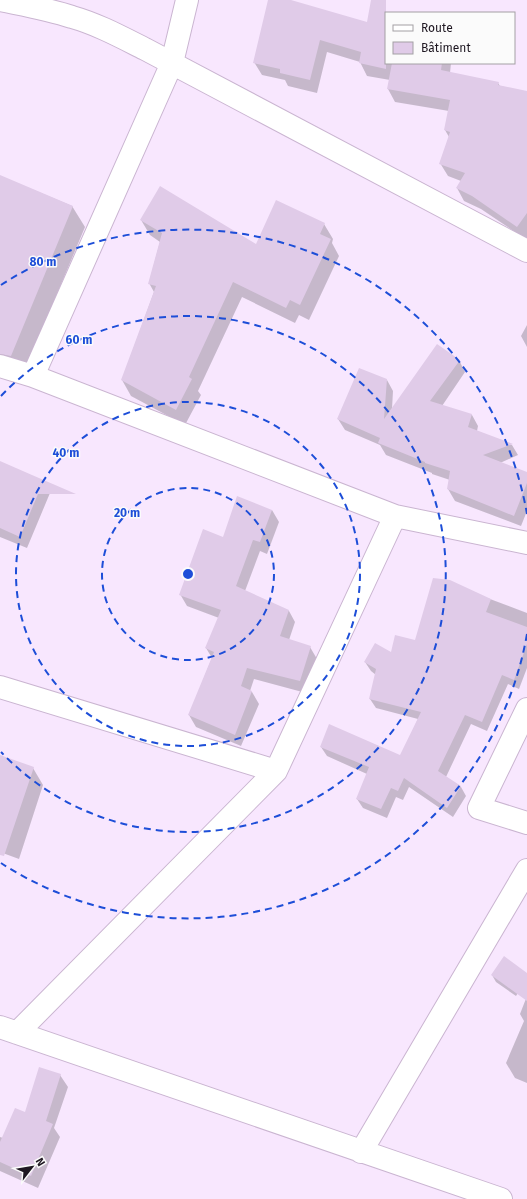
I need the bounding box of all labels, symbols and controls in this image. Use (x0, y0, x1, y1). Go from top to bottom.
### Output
legend (385, 12, 515, 64)
text: Route (421, 21, 453, 35)
text: Bâtiment (421, 41, 471, 55)
text: 80 m (30, 255, 56, 269)
text: 60 m (66, 333, 92, 347)
text: 40 m (53, 446, 79, 460)
text: 20 m (114, 506, 140, 520)
centre of rings (181, 567, 195, 581)
north arrow (12, 1147, 52, 1187)
text: N (33, 1156, 48, 1169)

